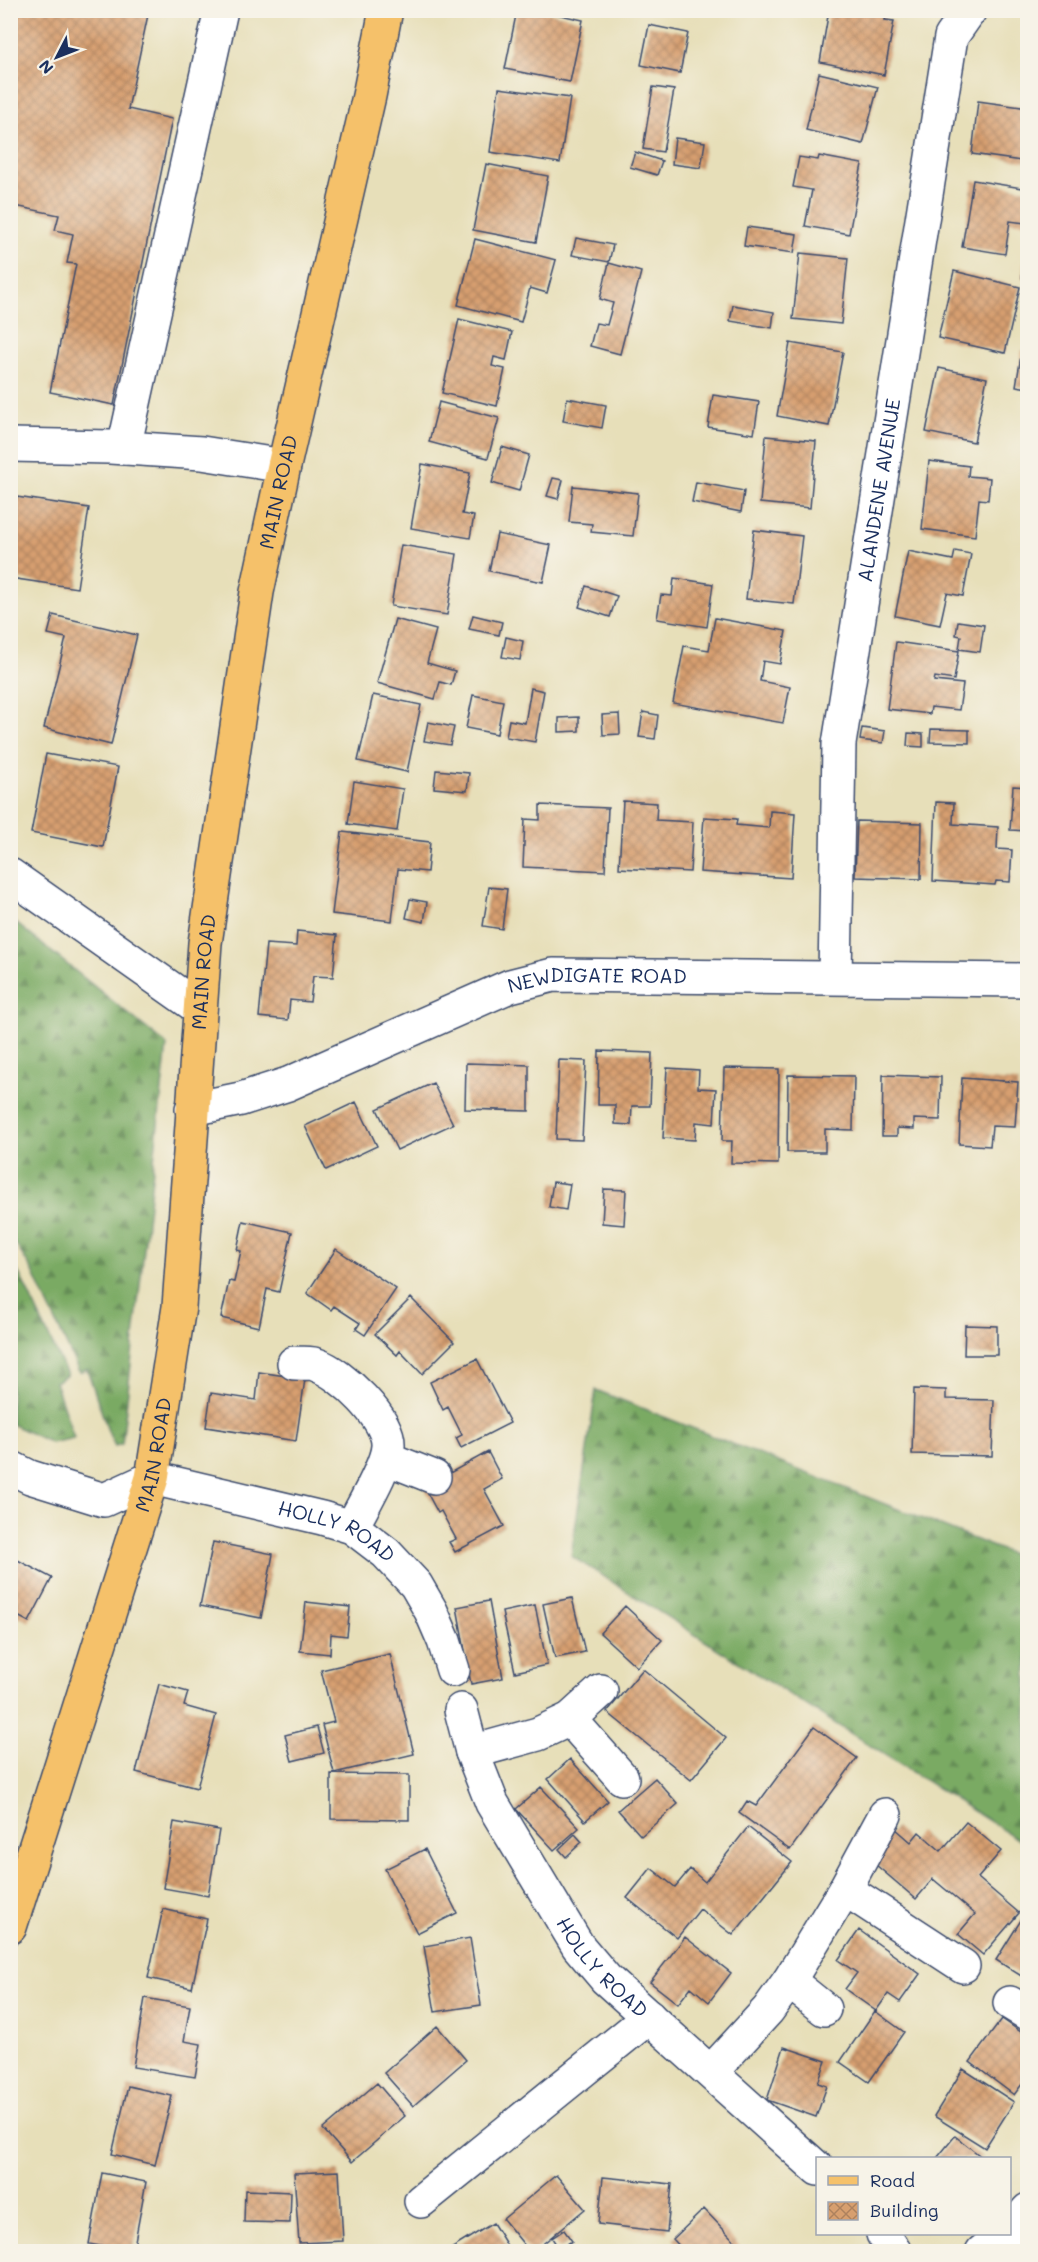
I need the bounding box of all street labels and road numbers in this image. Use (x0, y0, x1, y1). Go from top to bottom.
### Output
street label: ALANDENE AVENUE (851, 396, 906, 584)
street label: MAIN ROAD (253, 432, 303, 551)
street label: MAIN ROAD (185, 912, 221, 1031)
street label: NEWDIGATE ROAD (504, 961, 687, 998)
street label: MAIN ROAD (128, 1396, 176, 1515)
street label: HOLLY ROAD (276, 1494, 402, 1567)
street label: HOLLY ROAD (551, 1912, 654, 2023)

